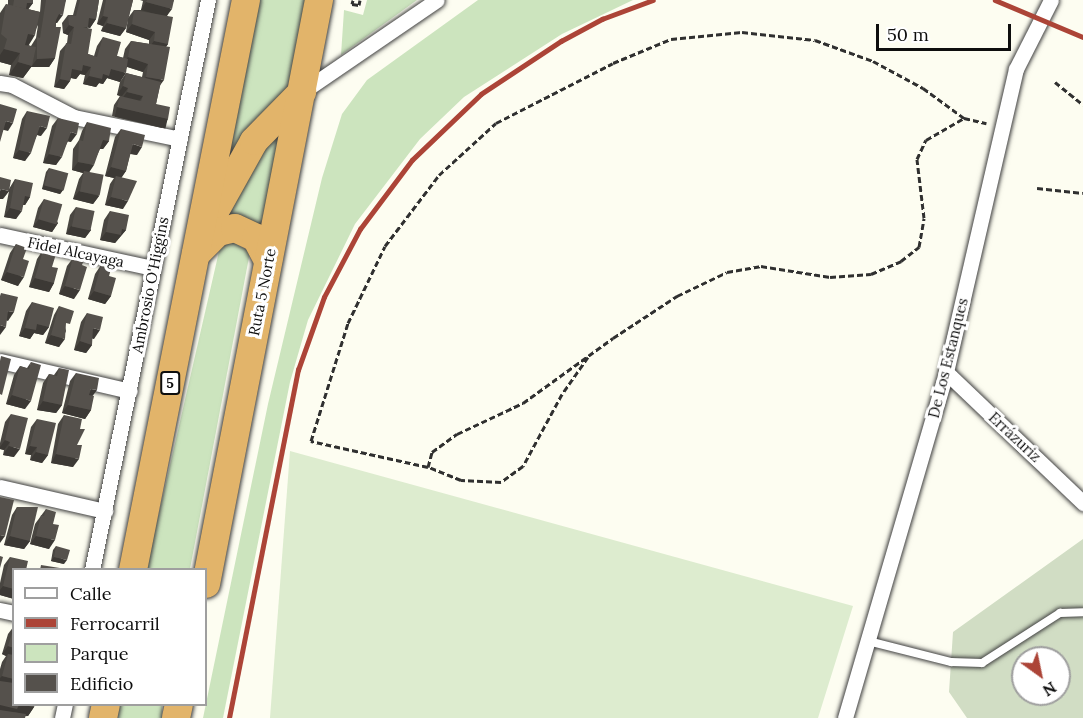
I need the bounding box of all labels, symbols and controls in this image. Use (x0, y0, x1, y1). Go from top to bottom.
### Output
scale bar (879, 12, 1014, 50)
text: 50 m (887, 23, 929, 46)
street label: Ambrosio O'Higgins (128, 215, 172, 355)
street label: Fidel Alcayaga (26, 233, 126, 271)
street label: Ruta 5 Norte (245, 247, 279, 337)
street label: De Los Estanques (924, 296, 972, 420)
road number: 5 (160, 372, 180, 394)
street label: Errázuriz (985, 408, 1045, 466)
legend (12, 568, 207, 706)
text: Calle (70, 582, 111, 605)
text: Ferrocarril (70, 612, 160, 635)
text: Parque (70, 642, 129, 665)
north arrow (1011, 646, 1071, 706)
text: Edificio (70, 672, 133, 695)
text: N (1039, 678, 1060, 701)

